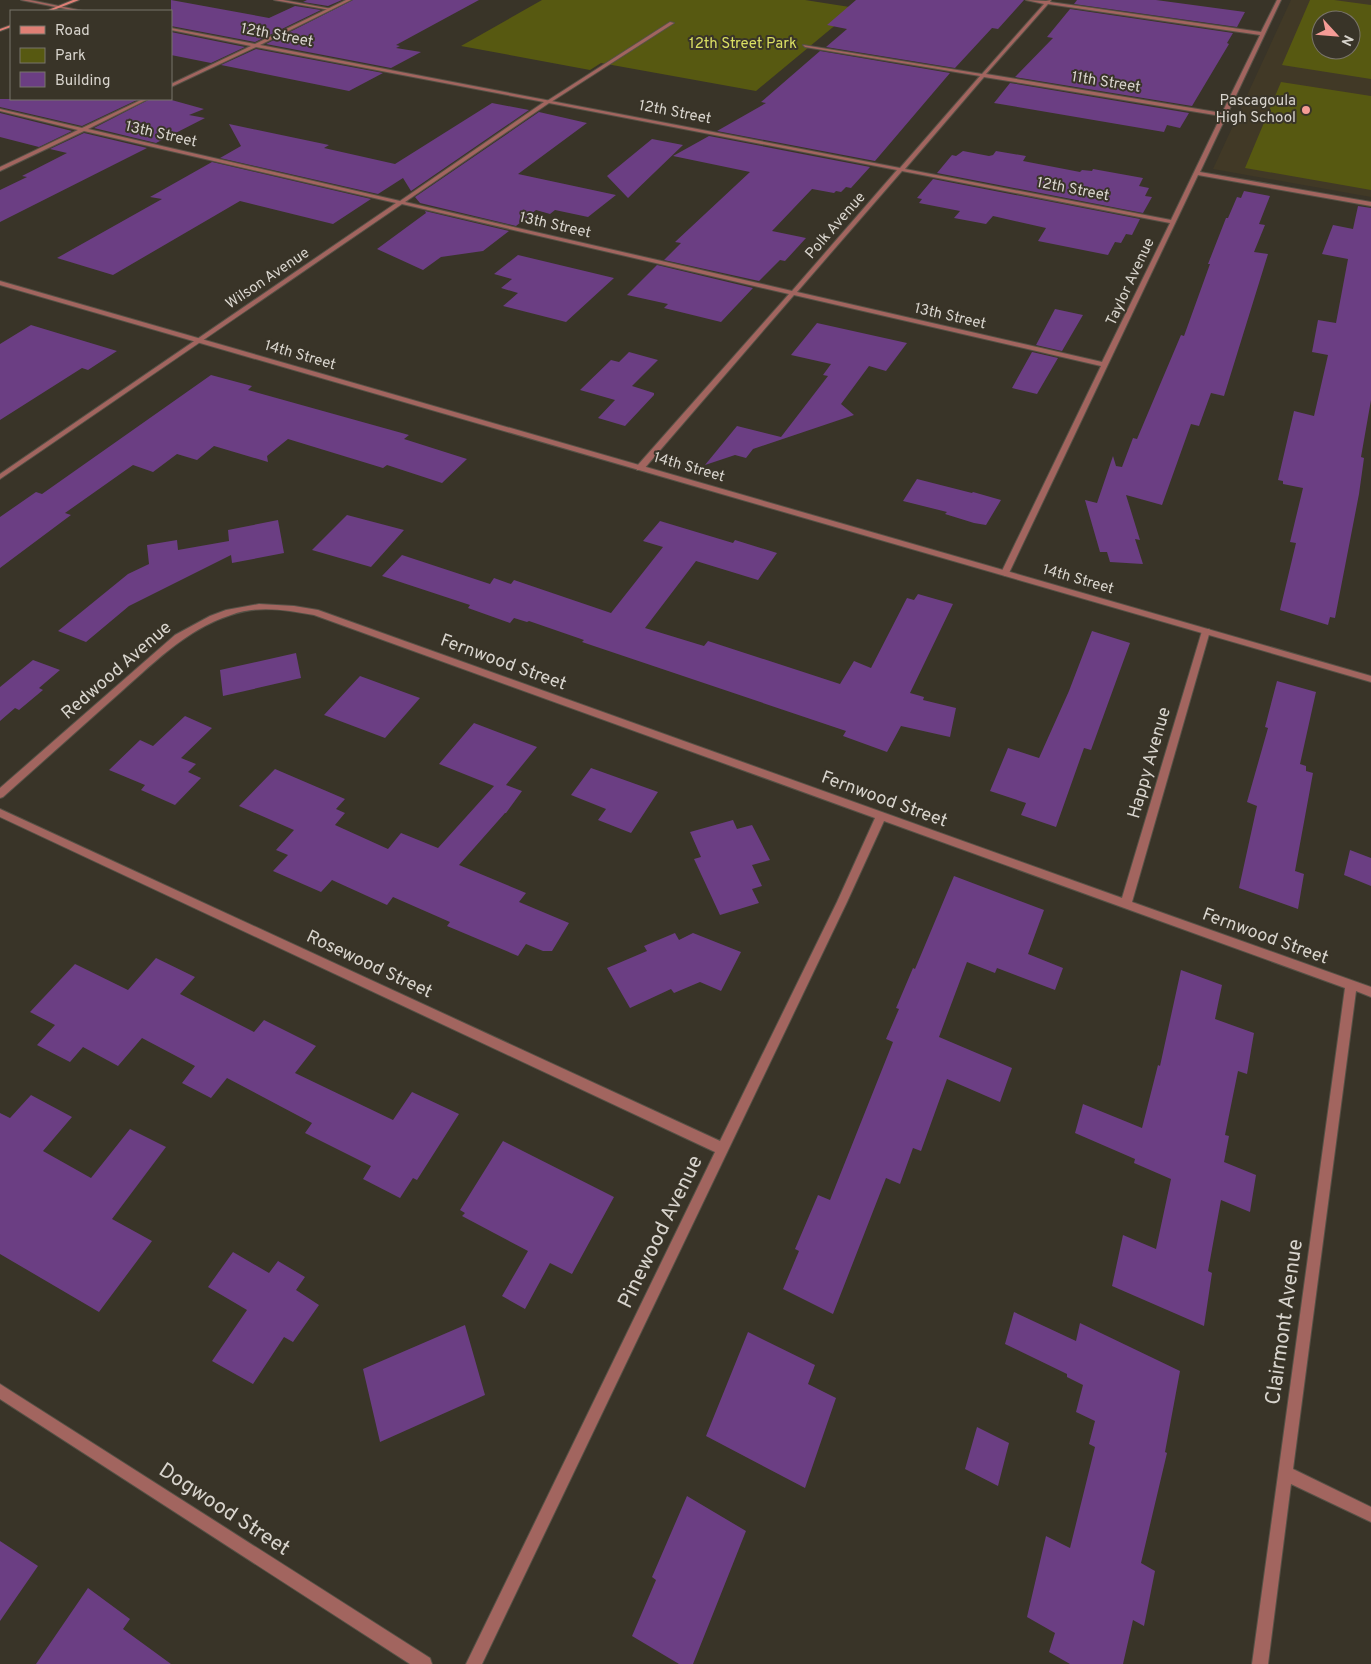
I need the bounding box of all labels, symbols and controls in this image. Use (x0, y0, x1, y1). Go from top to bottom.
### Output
legend (10, 10, 172, 100)
north arrow (1311, 10, 1361, 60)
street label: 12th Street (239, 20, 315, 52)
text: Road (55, 22, 90, 41)
text: N (1336, 32, 1356, 48)
park label: 12th Street Park (689, 35, 797, 54)
text: Park (55, 47, 86, 66)
street label: 11th Street (1070, 68, 1142, 98)
text: Building (55, 72, 110, 91)
place label: Pascagoula High School (1215, 92, 1296, 128)
street label: 12th Street (637, 97, 713, 129)
marker: Pascagoula High School (1300, 104, 1312, 116)
street label: 13th Street (123, 118, 199, 152)
street label: 12th Street (1035, 174, 1111, 206)
street label: Polk Avenue (802, 189, 870, 263)
street label: 13th Street (517, 209, 593, 243)
street label: Taylor Avenue (1102, 235, 1160, 329)
street label: Wilson Avenue (222, 244, 314, 314)
street label: 13th Street (912, 300, 988, 334)
street label: 14th Street (262, 337, 338, 375)
street label: 14th Street (651, 449, 727, 487)
street label: 14th Street (1040, 561, 1116, 599)
street label: Redwood Avenue (57, 617, 177, 725)
street label: Fernwood Street (437, 630, 569, 696)
street label: Happy Avenue (1123, 704, 1177, 822)
street label: Fernwood Street (818, 767, 950, 833)
street label: Fernwood Street (1199, 904, 1331, 970)
street label: Rosewood Street (302, 926, 436, 1004)
street label: Pinewood Avenue (612, 1151, 710, 1313)
street label: Clairmont Avenue (1260, 1237, 1310, 1407)
street label: Dogwood Street (153, 1457, 295, 1563)

